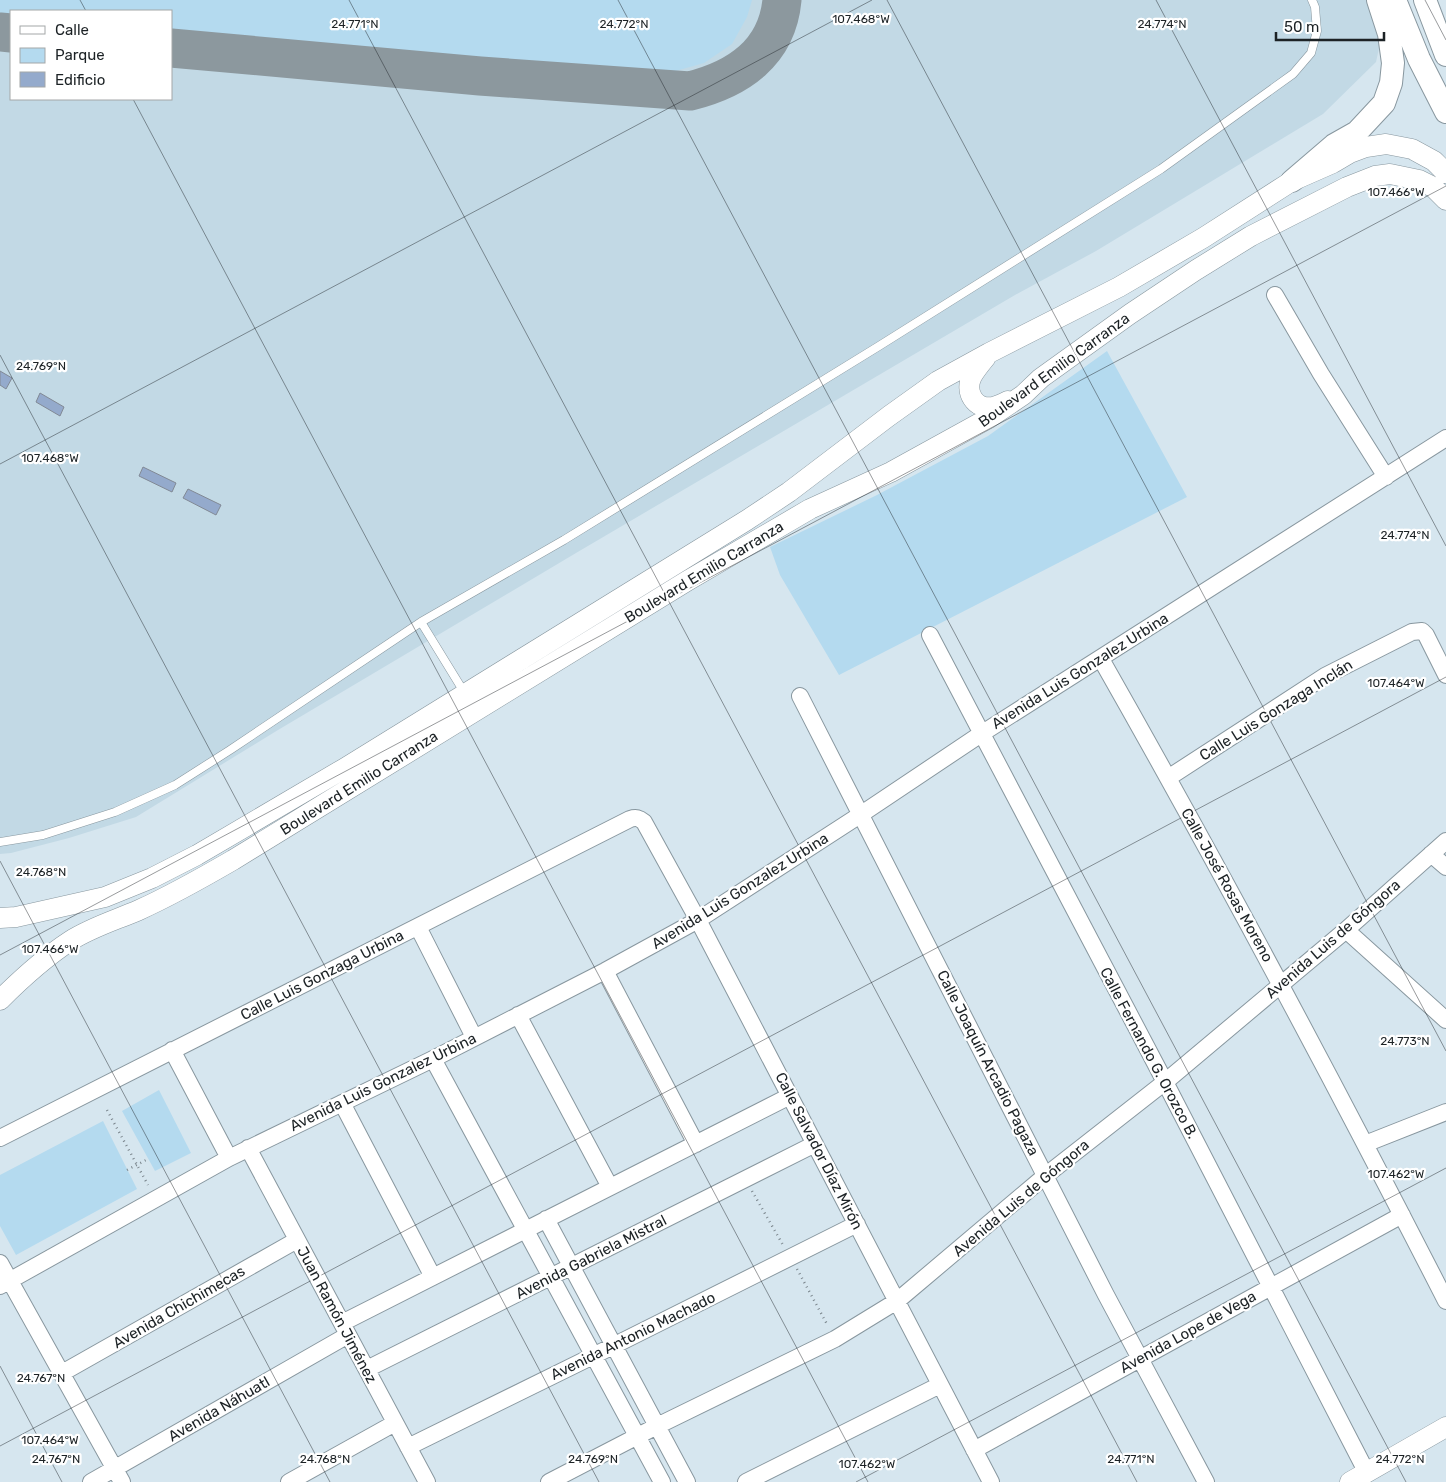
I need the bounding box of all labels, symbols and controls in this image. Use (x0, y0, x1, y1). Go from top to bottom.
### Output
legend (10, 10, 172, 100)
scale bar (1276, 10, 1384, 42)
text: 107.468°W (832, 12, 890, 26)
text: 24.771°N (331, 17, 379, 31)
text: 24.772°N (599, 17, 649, 31)
text: 24.774°N (1137, 17, 1187, 31)
text: 50 m (1284, 18, 1319, 36)
text: Calle (55, 21, 89, 39)
text: Parque (55, 46, 105, 64)
text: Edificio (55, 71, 105, 89)
text: 107.466°W (1367, 185, 1425, 199)
street label: Boulevard Emilio Carranza (975, 309, 1133, 431)
text: 24.769°N (16, 359, 66, 373)
text: 107.468°W (21, 451, 79, 465)
street label: Boulevard Emilio Carranza (621, 517, 787, 627)
text: 24.774°N (1380, 528, 1430, 542)
street label: Avenida Luis Gonzalez Urbina (988, 609, 1172, 733)
street label: Calle Luis Gonzaga Inclán (1196, 655, 1356, 765)
text: 107.464°W (1367, 676, 1425, 690)
street label: Boulevard Emilio Carranza (277, 727, 441, 839)
street label: Calle José Rosas Moreno (1177, 805, 1277, 965)
street label: Avenida Luis Gonzalez Urbina (648, 829, 832, 953)
text: 24.768°N (16, 865, 66, 879)
street label: Avenida Luis de Góngora (1262, 876, 1404, 1002)
street label: Calle Luis Gonzaga Urbina (237, 926, 407, 1024)
text: 107.466°W (21, 942, 79, 956)
street label: Calle Fernando G. Orozco B. (1096, 964, 1202, 1142)
street label: Calle Joaquín Arcadio Pagaza (933, 967, 1043, 1159)
street label: Avenida Luis Gonzalez Urbina (287, 1029, 479, 1135)
text: 24.773°N (1380, 1034, 1430, 1048)
street label: Calle Salvador Díaz Mirón (771, 1069, 867, 1233)
street label: Avenida Luis de Góngora (949, 1136, 1093, 1260)
text: 107.462°W (1368, 1167, 1425, 1181)
street label: Avenida Gabriela Mistral (513, 1211, 669, 1303)
street label: Juan Ramón Jiménez (293, 1244, 381, 1387)
street label: Avenida Chichimecas (110, 1262, 248, 1352)
street label: Avenida Lope de Vega (1117, 1287, 1259, 1377)
street label: Avenida Antonio Machado (548, 1288, 718, 1384)
text: 24.767°N (17, 1371, 65, 1385)
street label: Avenida Náhuatl (165, 1373, 273, 1445)
text: 107.464°W (21, 1433, 79, 1447)
text: 24.767°N (32, 1452, 80, 1466)
text: 24.768°N (300, 1452, 350, 1466)
text: 24.769°N (568, 1452, 618, 1466)
text: 24.771°N (1107, 1452, 1155, 1466)
text: 24.772°N (1375, 1452, 1425, 1466)
text: 107.462°W (839, 1457, 896, 1471)

